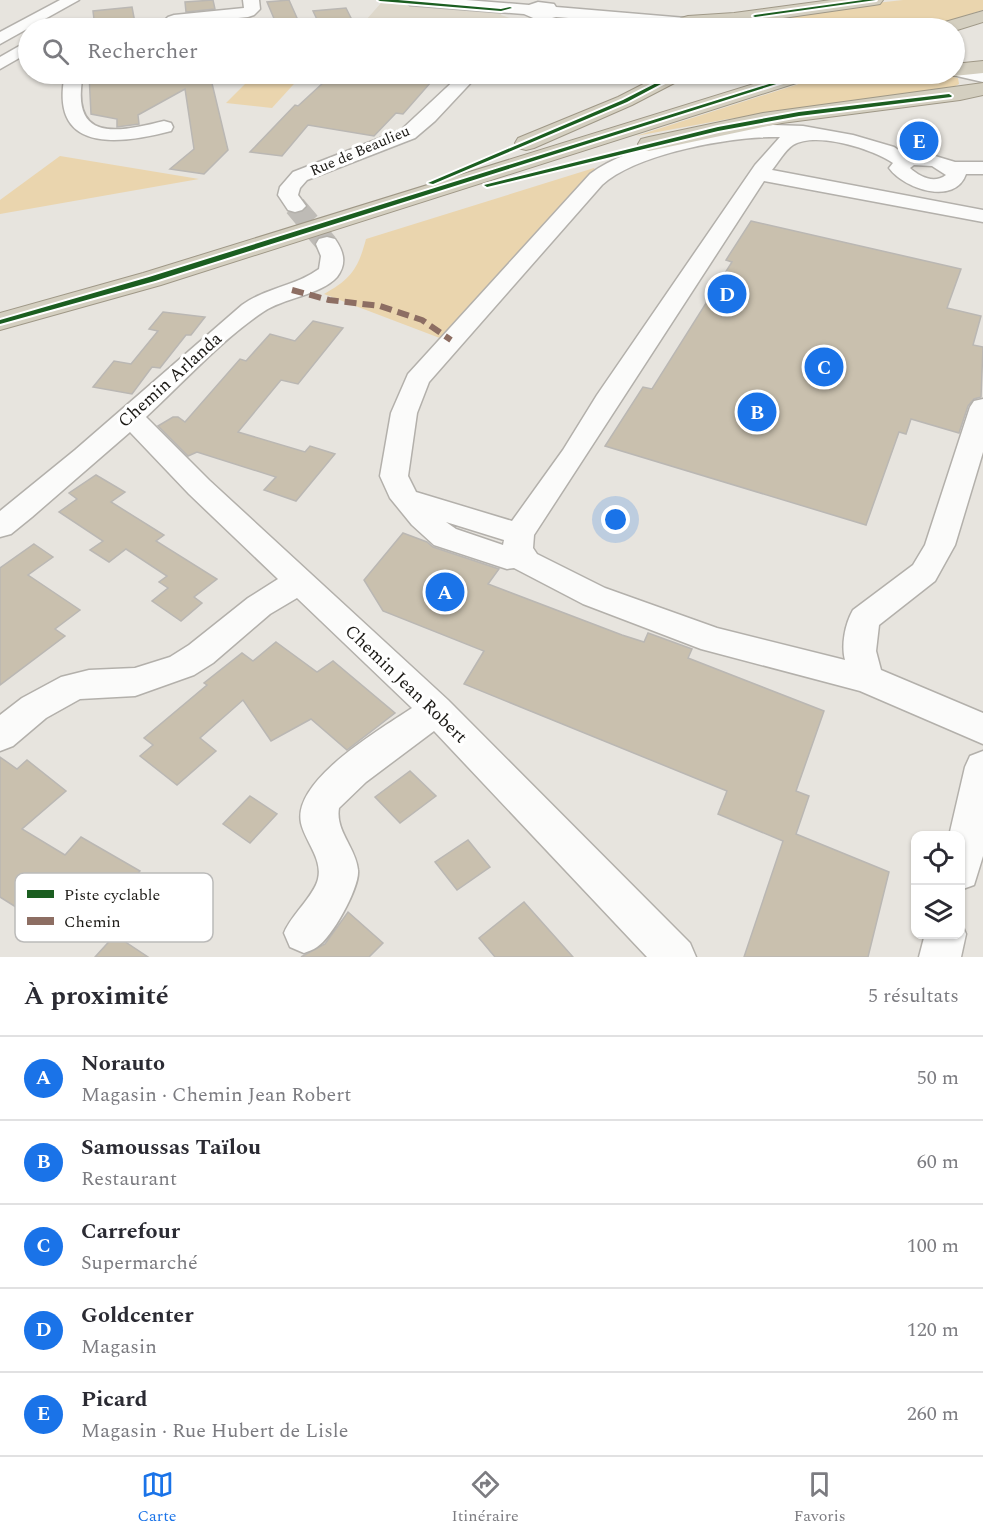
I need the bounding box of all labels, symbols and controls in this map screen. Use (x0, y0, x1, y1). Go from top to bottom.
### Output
search box (18, 18, 965, 84)
icon: search (39, 35, 72, 68)
text: Rechercher (87, 35, 198, 68)
pin: E (900, 118, 938, 164)
street label: Rue de Beaulieu (306, 120, 414, 182)
pin: D (708, 272, 746, 316)
street label: Chemin Arlanda (112, 326, 228, 434)
pin: C (804, 344, 844, 389)
pin: B (738, 390, 777, 434)
your location (601, 505, 630, 534)
pin: A (426, 570, 464, 614)
street label: Chemin Jean Robert (339, 618, 473, 750)
map controls (911, 831, 965, 939)
button: locate (911, 831, 965, 885)
legend (15, 873, 213, 942)
text: Piste cyclable (64, 883, 160, 907)
button: layers (911, 885, 965, 939)
text: Chemin (64, 910, 121, 934)
text: À proximité (24, 976, 169, 1016)
text: 5 résultats (868, 981, 959, 1011)
text: Norauto (81, 1047, 165, 1080)
text: A (36, 1063, 51, 1093)
text: 50 m (917, 1063, 959, 1093)
text: Magasin · Chemin Jean Robert (81, 1080, 351, 1110)
text: Samoussas Taïlou (81, 1131, 261, 1164)
text: B (36, 1147, 51, 1177)
text: 60 m (917, 1147, 959, 1177)
text: Restaurant (81, 1164, 177, 1194)
text: Carrefour (81, 1215, 180, 1248)
text: C (36, 1231, 51, 1261)
text: 100 m (907, 1231, 959, 1261)
text: Supermarché (81, 1248, 198, 1278)
text: Goldcenter (81, 1299, 194, 1332)
text: D (35, 1315, 52, 1345)
text: 120 m (907, 1315, 959, 1345)
text: Magasin (81, 1332, 157, 1362)
text: Picard (81, 1383, 148, 1416)
text: E (37, 1399, 50, 1429)
text: 260 m (907, 1399, 959, 1429)
text: Magasin · Rue Hubert de Lisle (81, 1416, 348, 1446)
tab: Carte (137, 1468, 177, 1528)
tab: Itinéraire (451, 1468, 519, 1528)
tab: Favoris (794, 1468, 846, 1528)

